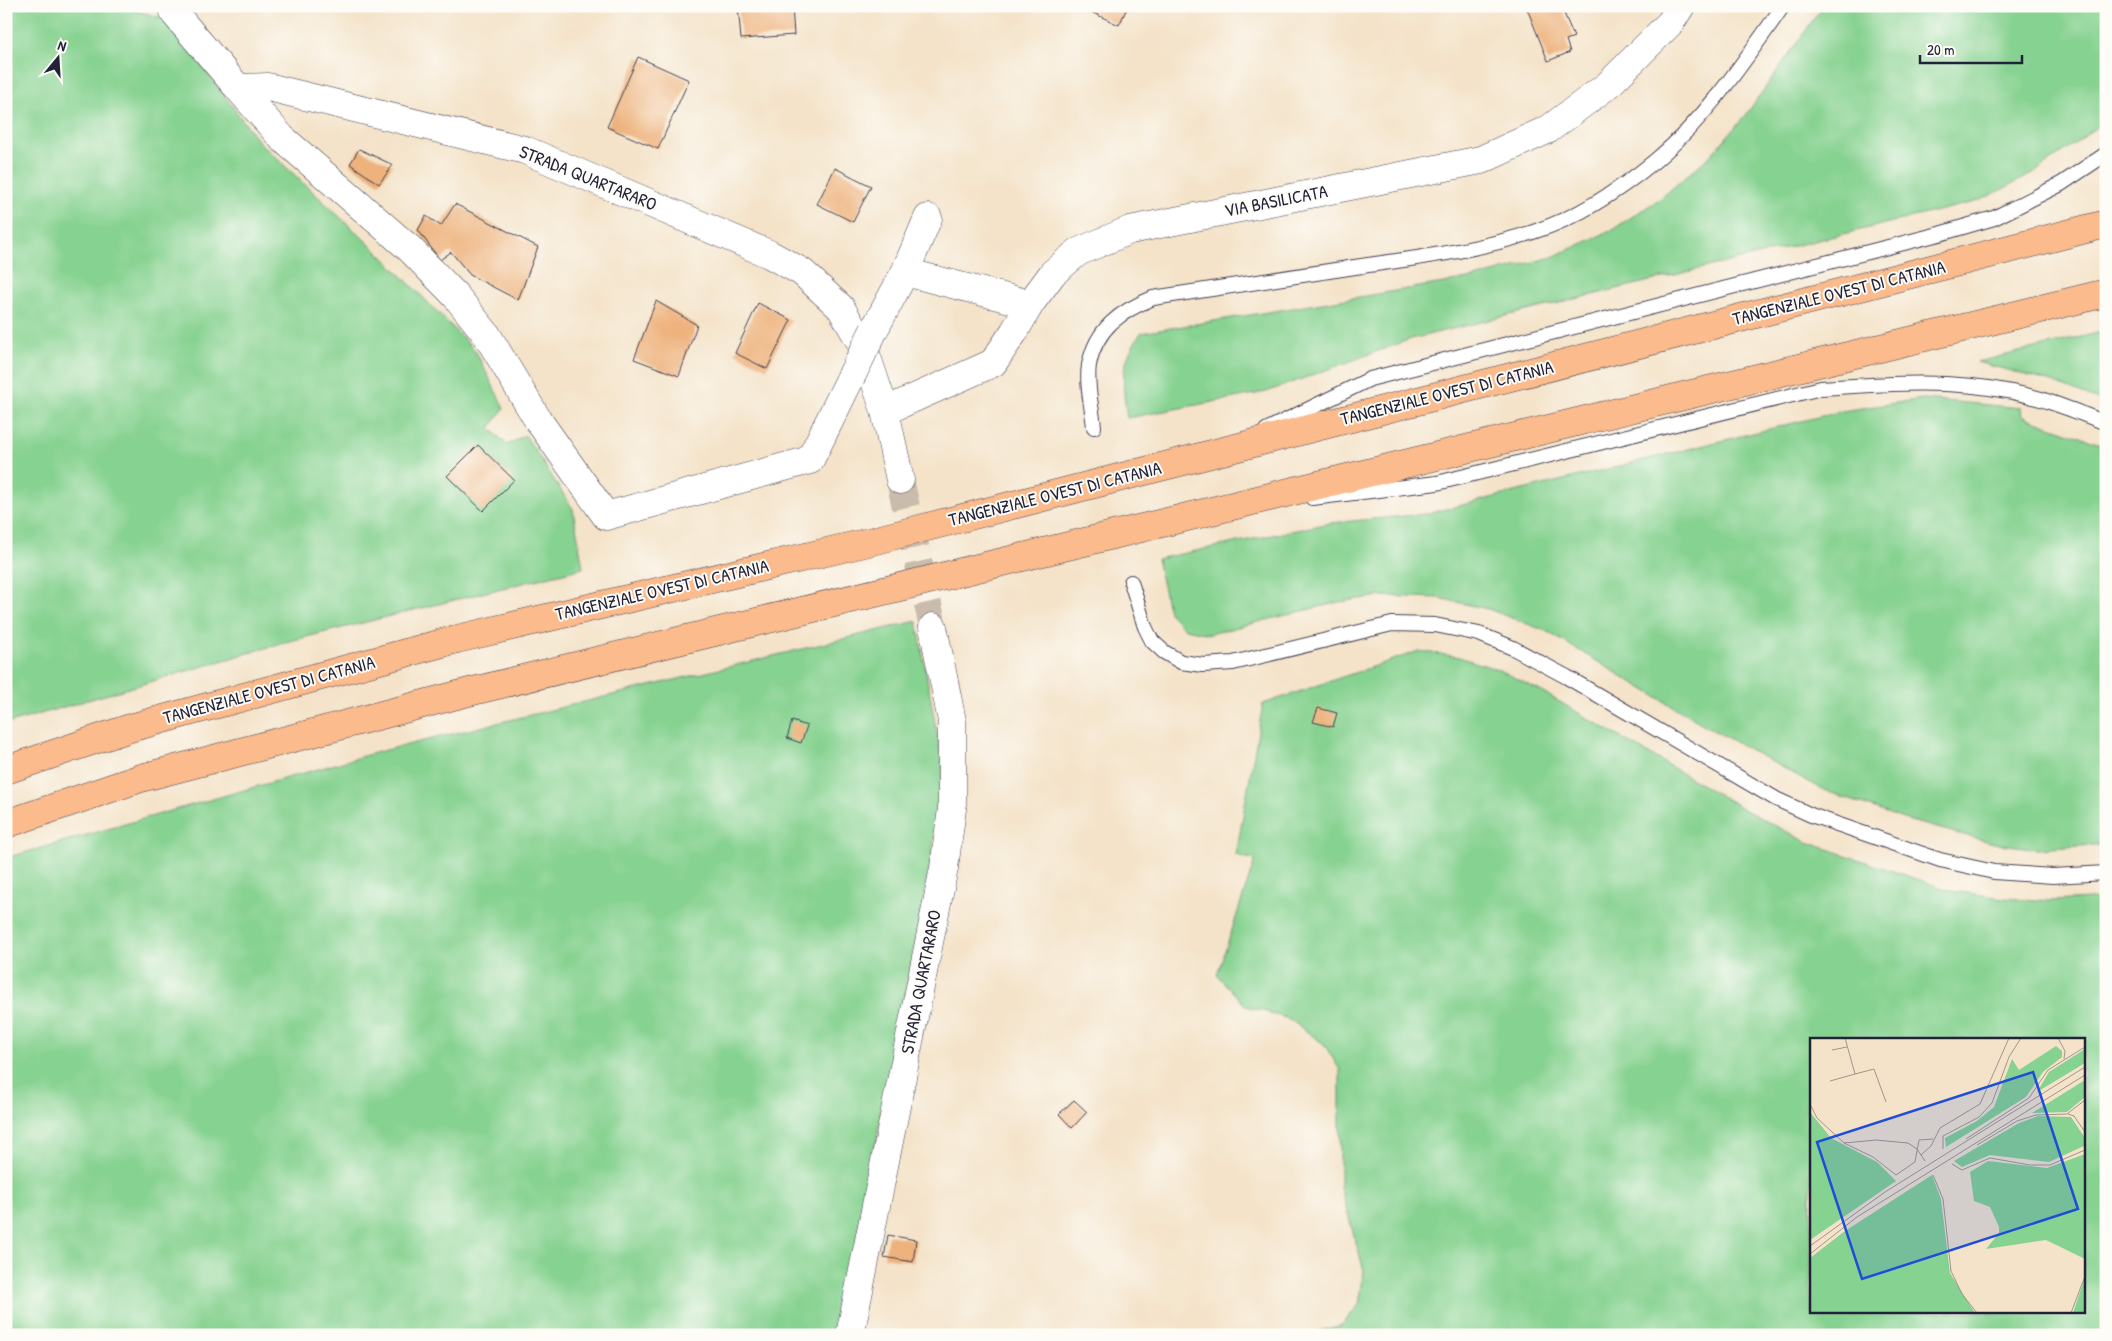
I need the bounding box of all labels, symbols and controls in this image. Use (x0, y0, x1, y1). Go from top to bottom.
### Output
north arrow (32, 32, 82, 82)
scale bar (1920, 32, 2022, 64)
text: N (56, 35, 69, 56)
text: 20 m (1927, 39, 1954, 60)
street label: STRADA QUARTARARO (516, 139, 661, 216)
street label: VIA BASILICATA (1222, 178, 1330, 223)
street label: TANGENZIALE OVEST DI CATANIA (1730, 254, 1948, 331)
street label: TANGENZIALE OVEST DI CATANIA (1338, 354, 1556, 431)
street label: TANGENZIALE OVEST DI CATANIA (946, 455, 1164, 532)
street label: TANGENZIALE OVEST DI CATANIA (553, 553, 771, 626)
street label: TANGENZIALE OVEST DI CATANIA (160, 649, 378, 730)
street label: STRADA QUARTARARO (894, 908, 947, 1056)
inset map (1810, 1038, 2084, 1314)

